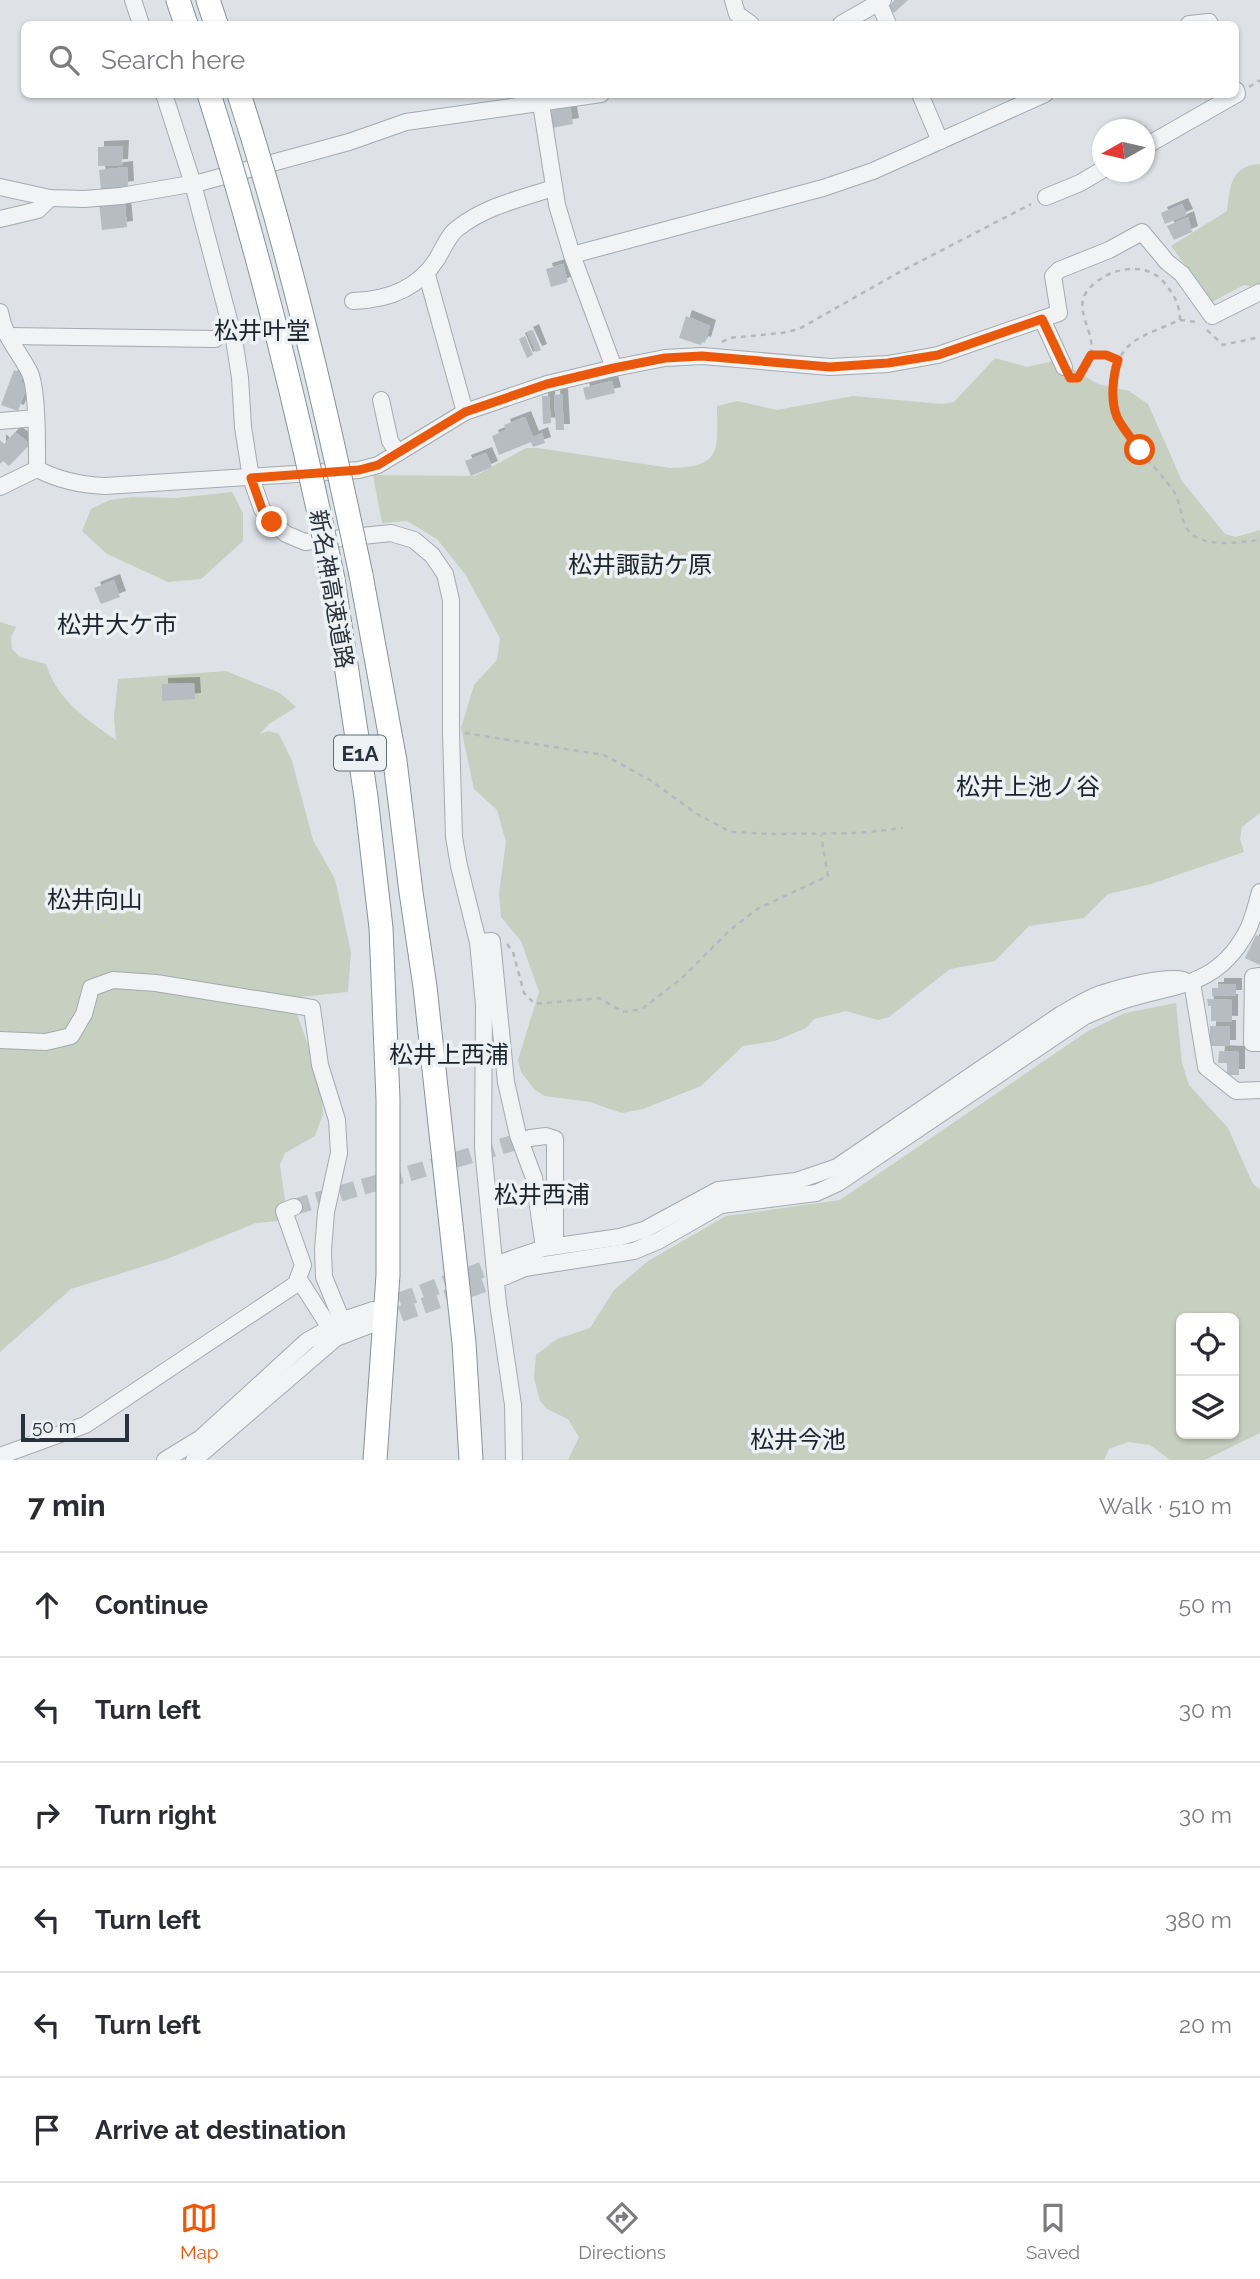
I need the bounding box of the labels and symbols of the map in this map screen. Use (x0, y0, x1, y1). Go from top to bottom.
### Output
north arrow (1092, 119, 1155, 182)
district label: 松井叶堂 (214, 316, 310, 345)
route start (1124, 434, 1155, 465)
route end (256, 506, 287, 537)
street label: 新名神高速道路 (305, 507, 359, 671)
district label: 松井諏訪ケ原 (568, 550, 712, 579)
district label: 松井大ケ市 (57, 610, 177, 639)
road number: E1A (334, 736, 386, 770)
district label: 松井上池ノ谷 (956, 772, 1100, 801)
district label: 松井向山 (47, 885, 143, 914)
district label: 松井上西浦 (389, 1040, 509, 1069)
district label: 松井西浦 (494, 1180, 590, 1209)
scale bar (21, 1411, 130, 1443)
district label: 松井今池 (750, 1425, 846, 1454)

